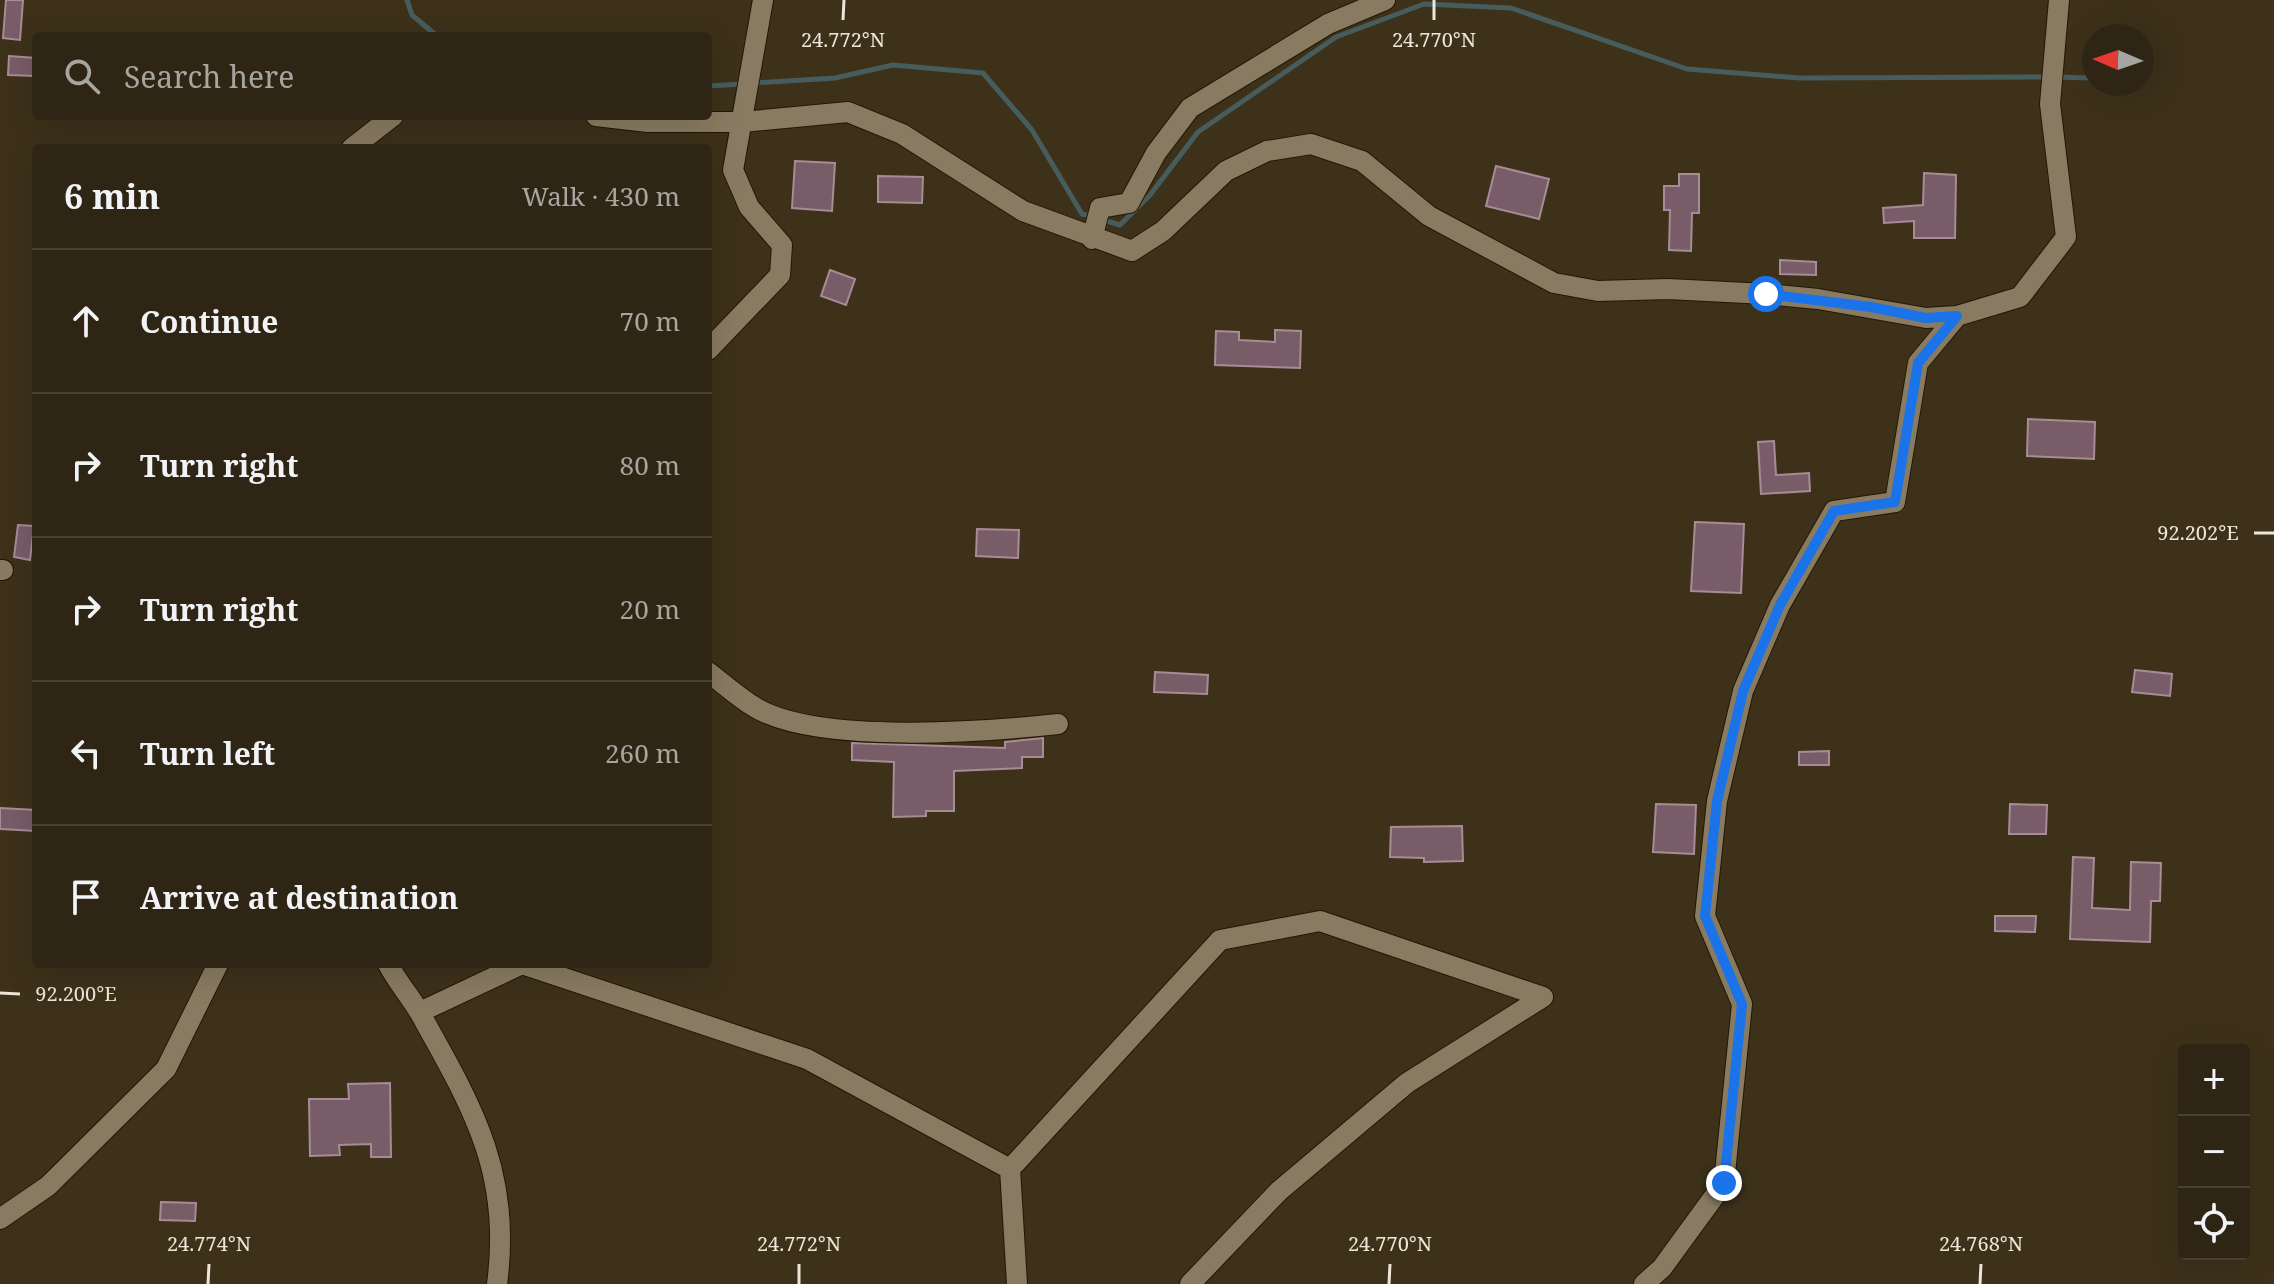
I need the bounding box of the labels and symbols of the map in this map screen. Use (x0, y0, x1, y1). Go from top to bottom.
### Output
north arrow (2082, 24, 2154, 96)
text: 24.772°N (801, 26, 885, 53)
text: 24.770°N (1392, 26, 1476, 53)
route start (1748, 276, 1784, 312)
text: 92.202°E (2157, 519, 2239, 546)
text: 92.200°E (35, 980, 117, 1007)
route end (1706, 1165, 1742, 1201)
text: 24.774°N (167, 1230, 251, 1257)
text: 24.772°N (757, 1230, 841, 1257)
text: 24.770°N (1348, 1230, 1432, 1257)
text: 24.768°N (1939, 1230, 2023, 1257)

